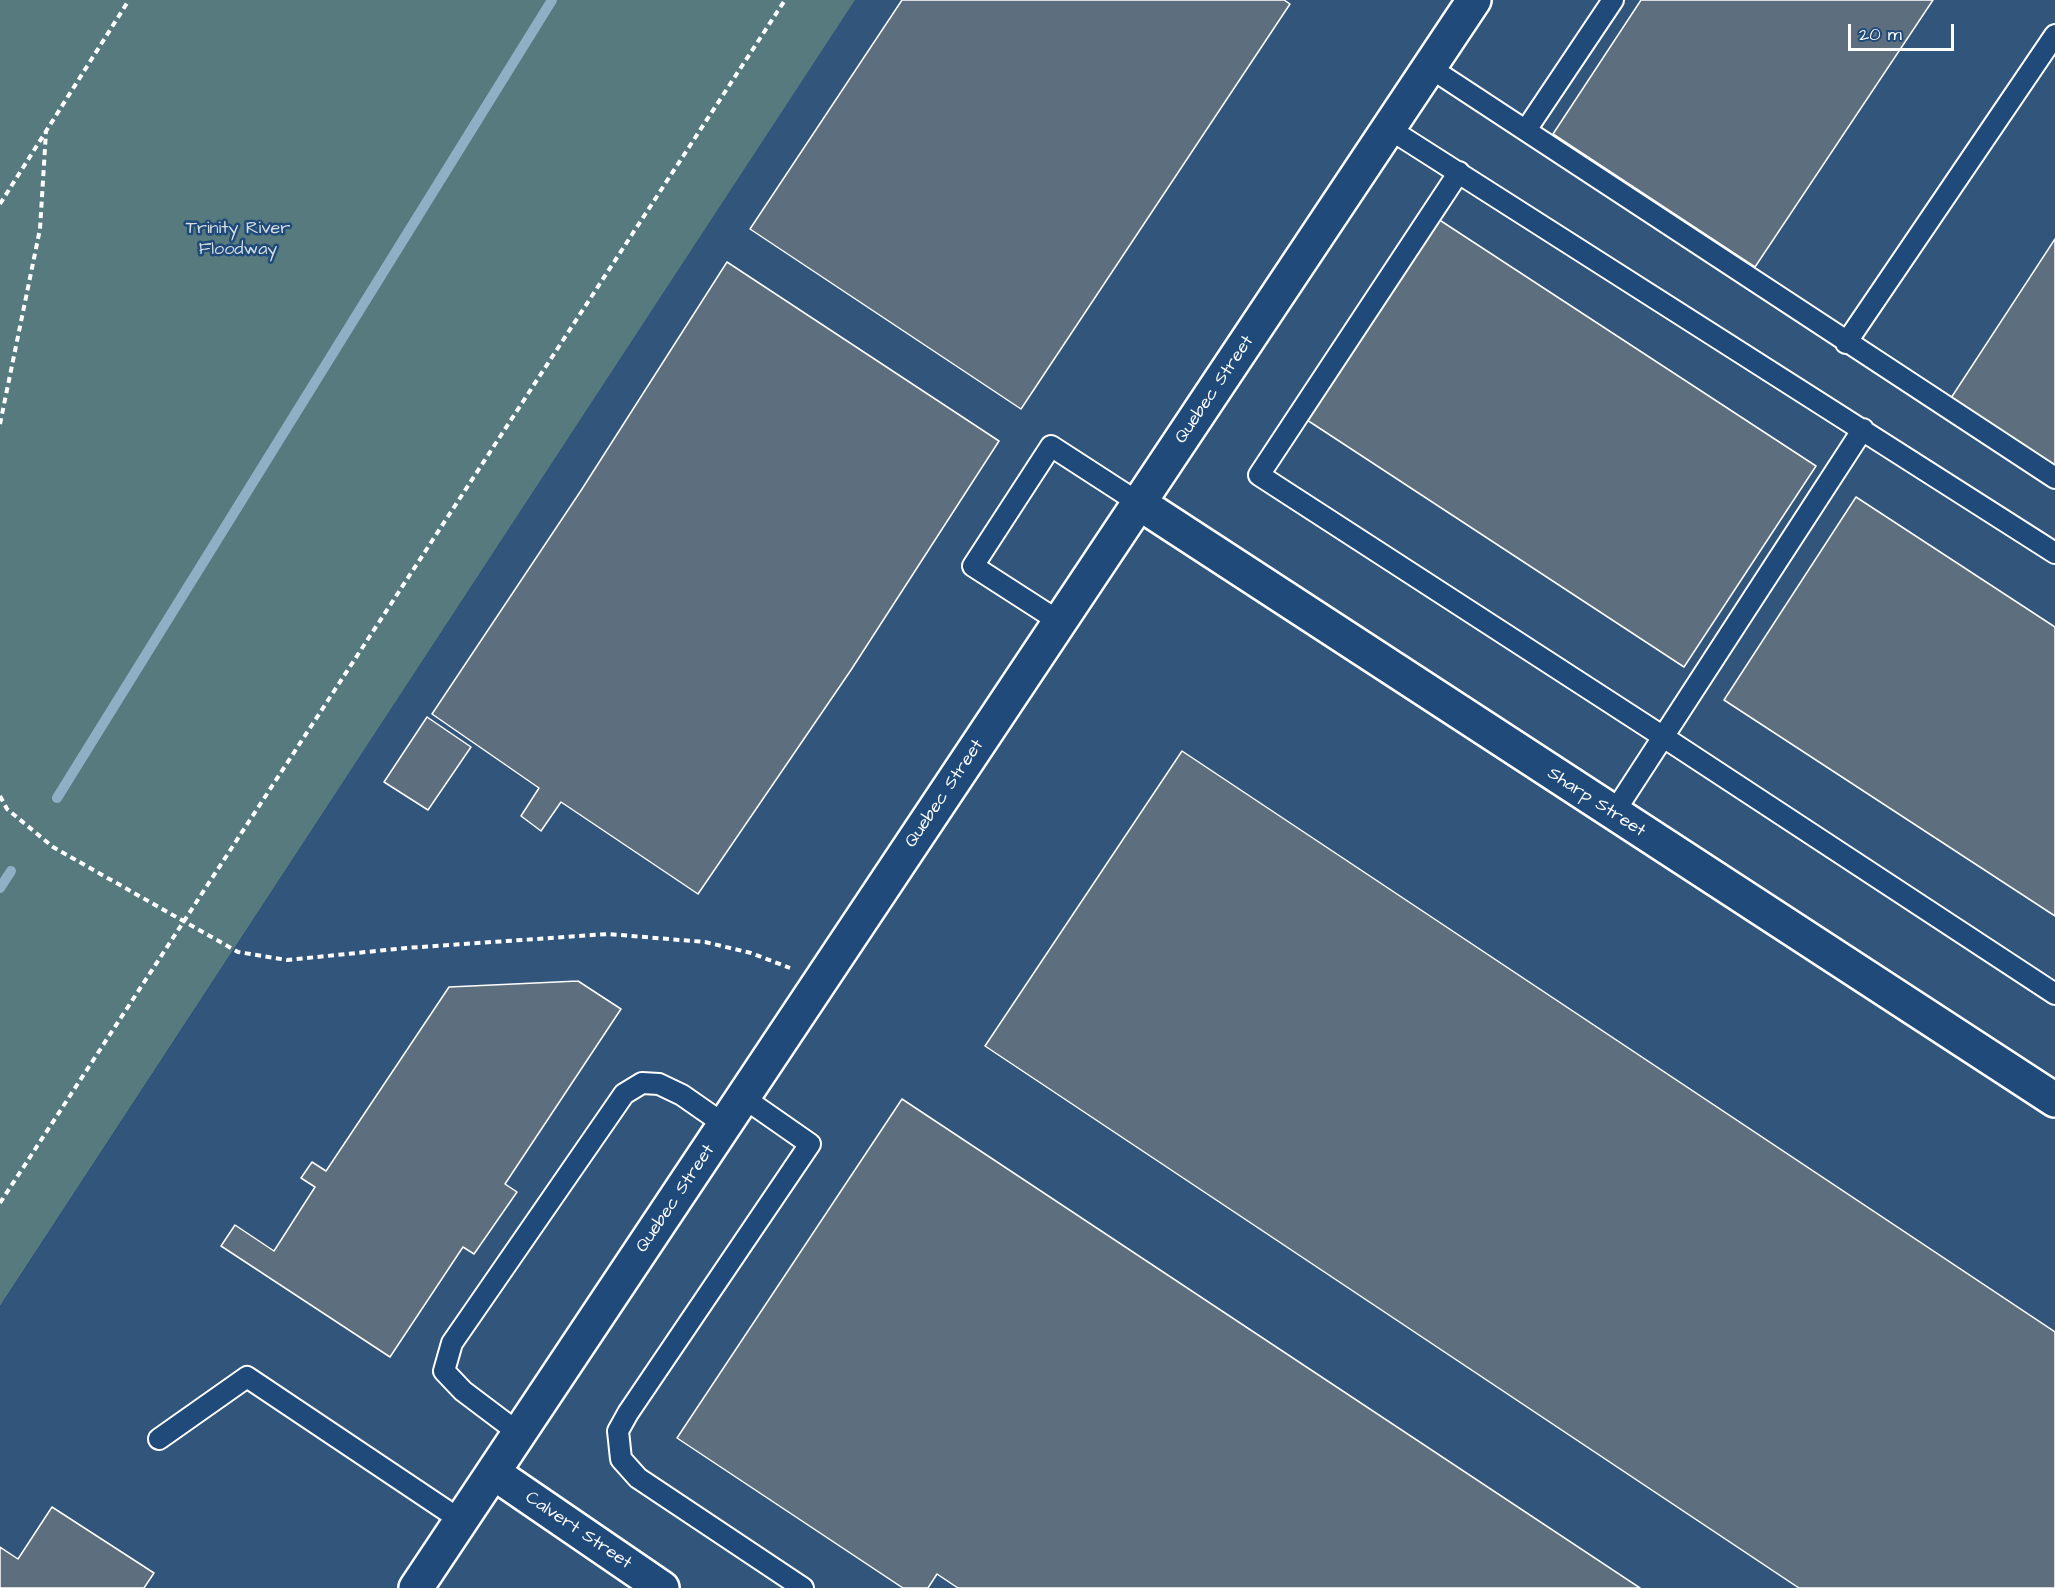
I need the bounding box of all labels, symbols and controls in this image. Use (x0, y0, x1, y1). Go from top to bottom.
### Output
scale bar (1851, 12, 1958, 50)
text: 20 m (1859, 22, 1902, 47)
park label: Trinity River Floodway (186, 218, 290, 260)
street label: Quebec Street (1171, 332, 1259, 448)
street label: Quebec Street (901, 736, 989, 852)
street label: Sharp Street (1543, 763, 1649, 843)
street label: Quebec Street (632, 1141, 720, 1257)
street label: Calvert Street (521, 1487, 635, 1575)

